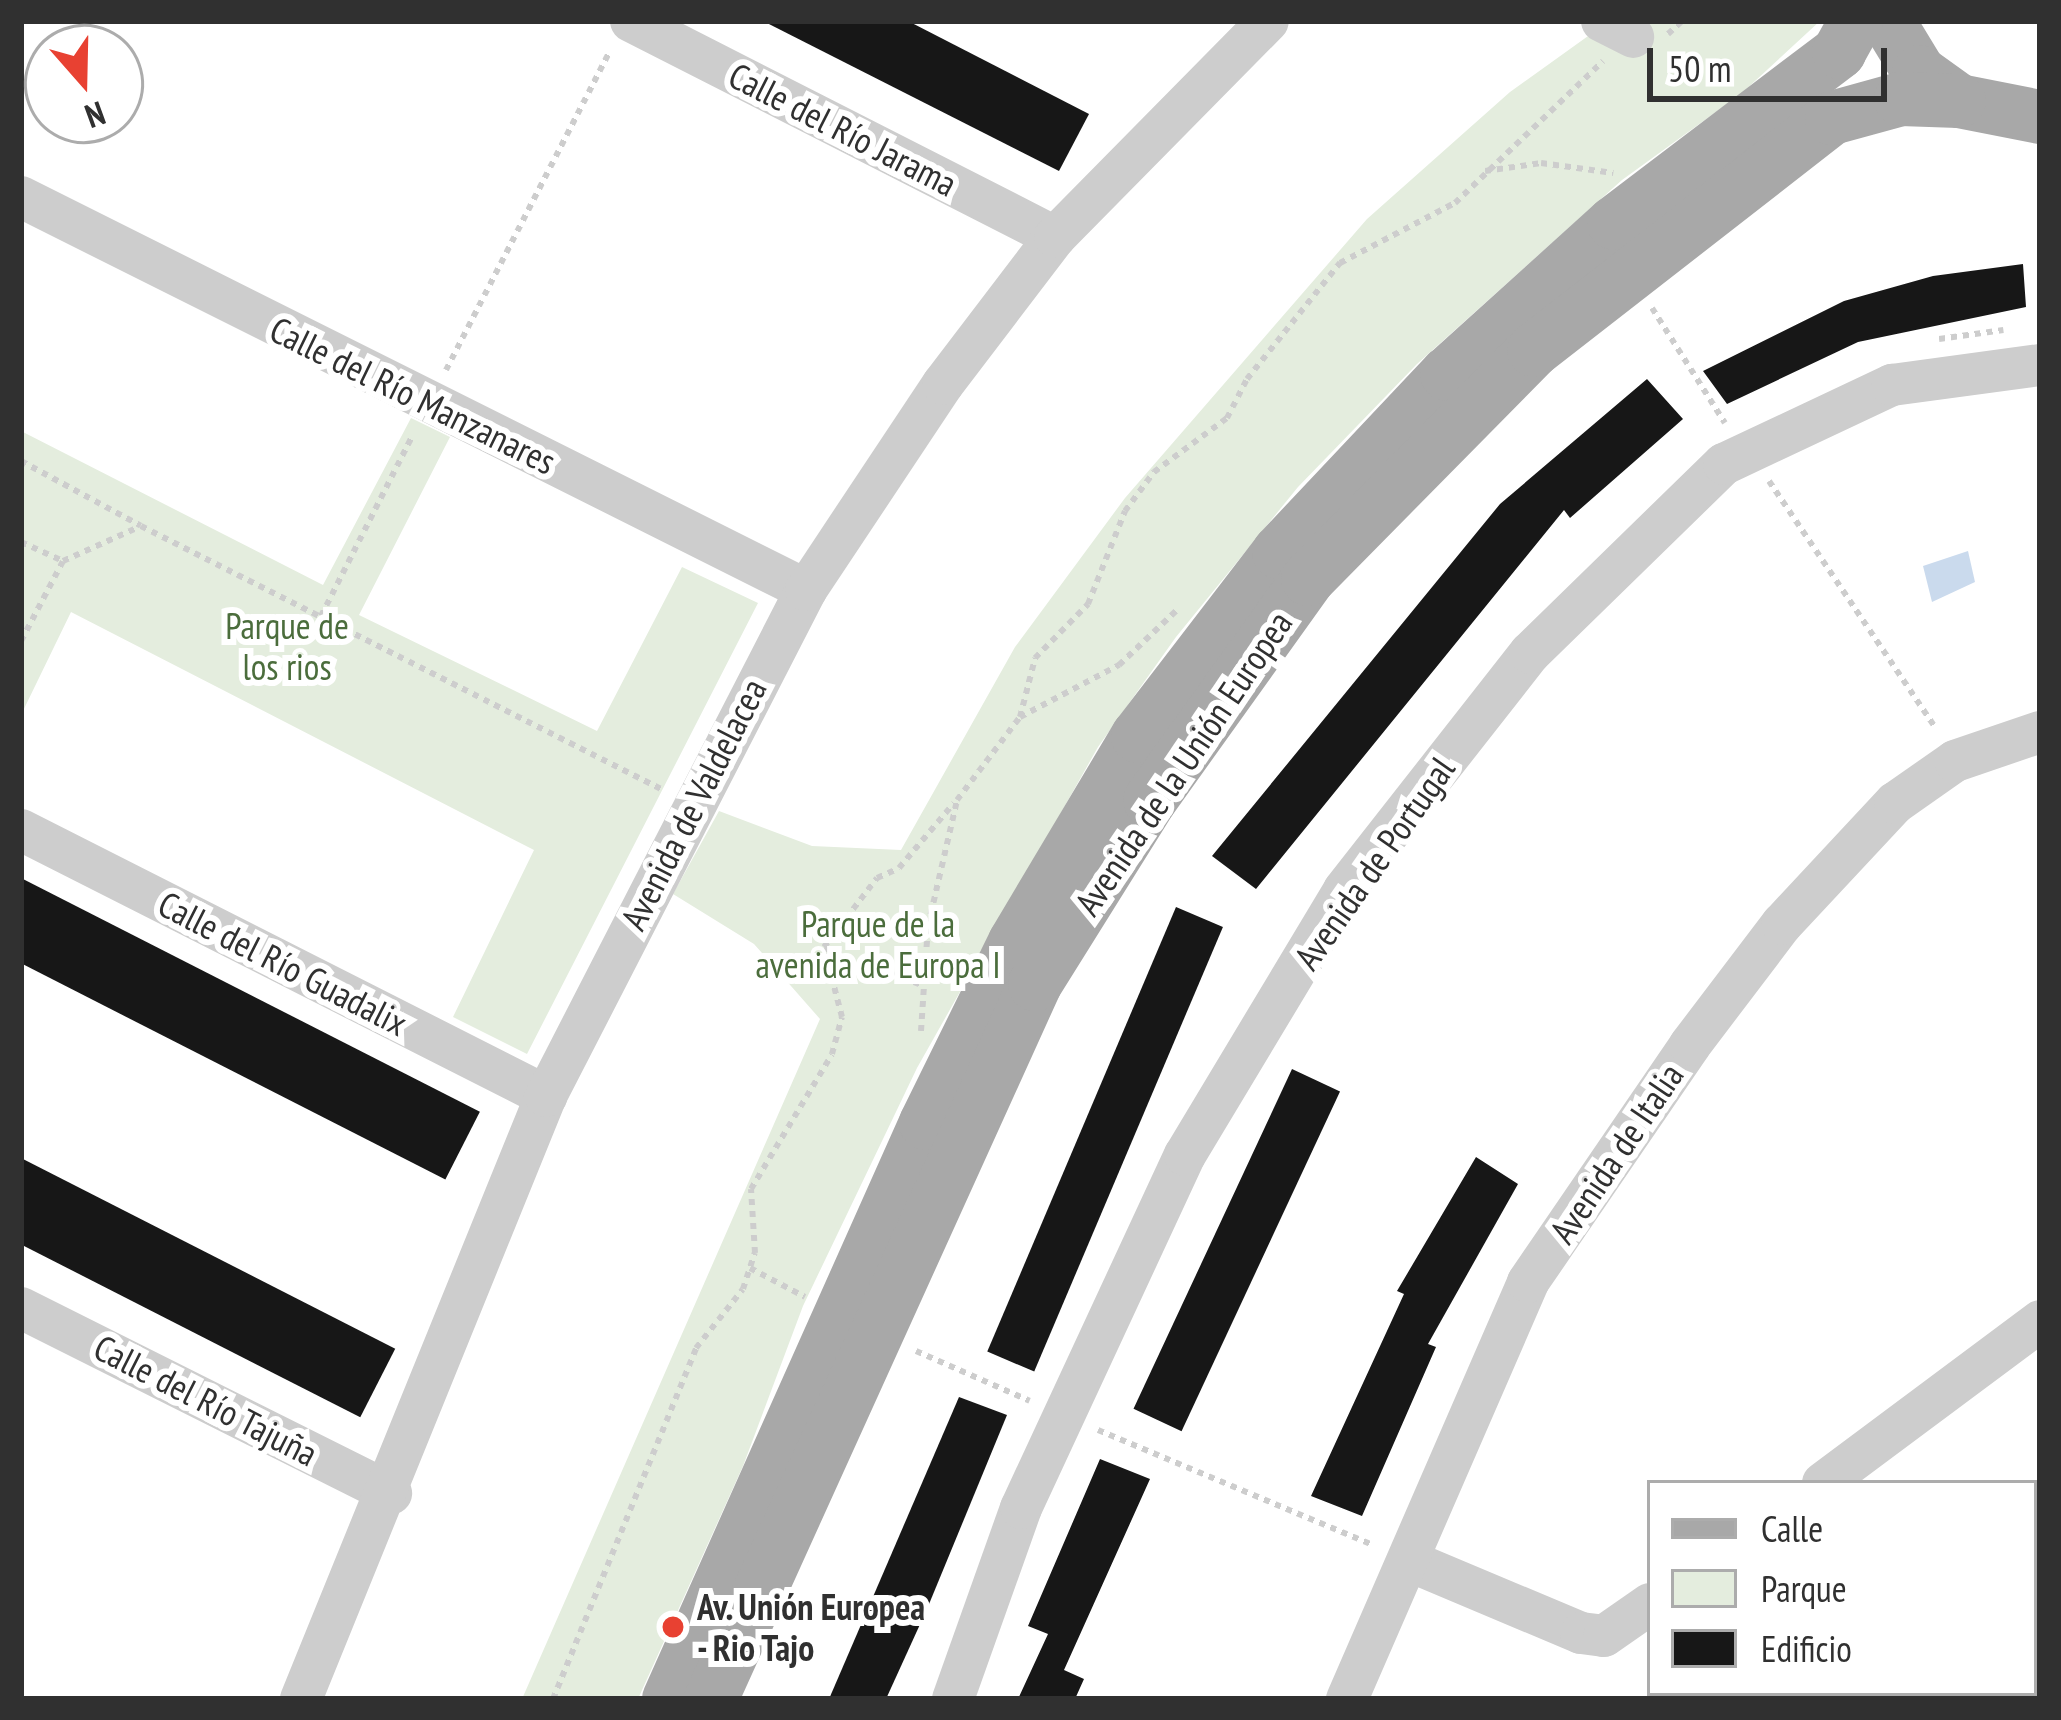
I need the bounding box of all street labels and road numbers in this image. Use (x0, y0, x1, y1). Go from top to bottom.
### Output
street label: Calle del Río Jarama (722, 53, 964, 205)
street label: Calle del Río Manzanares (263, 307, 563, 483)
street label: Avenida de la Unión Europea (1065, 603, 1301, 923)
street label: Avenida de Valdelacea (611, 671, 775, 937)
street label: Avenida de Portugal (1285, 748, 1463, 978)
street label: Calle del Río Guadalix (151, 882, 415, 1044)
street label: Avenida de Italia (1540, 1055, 1692, 1251)
street label: Calle del Río Tajuña (87, 1325, 325, 1475)

